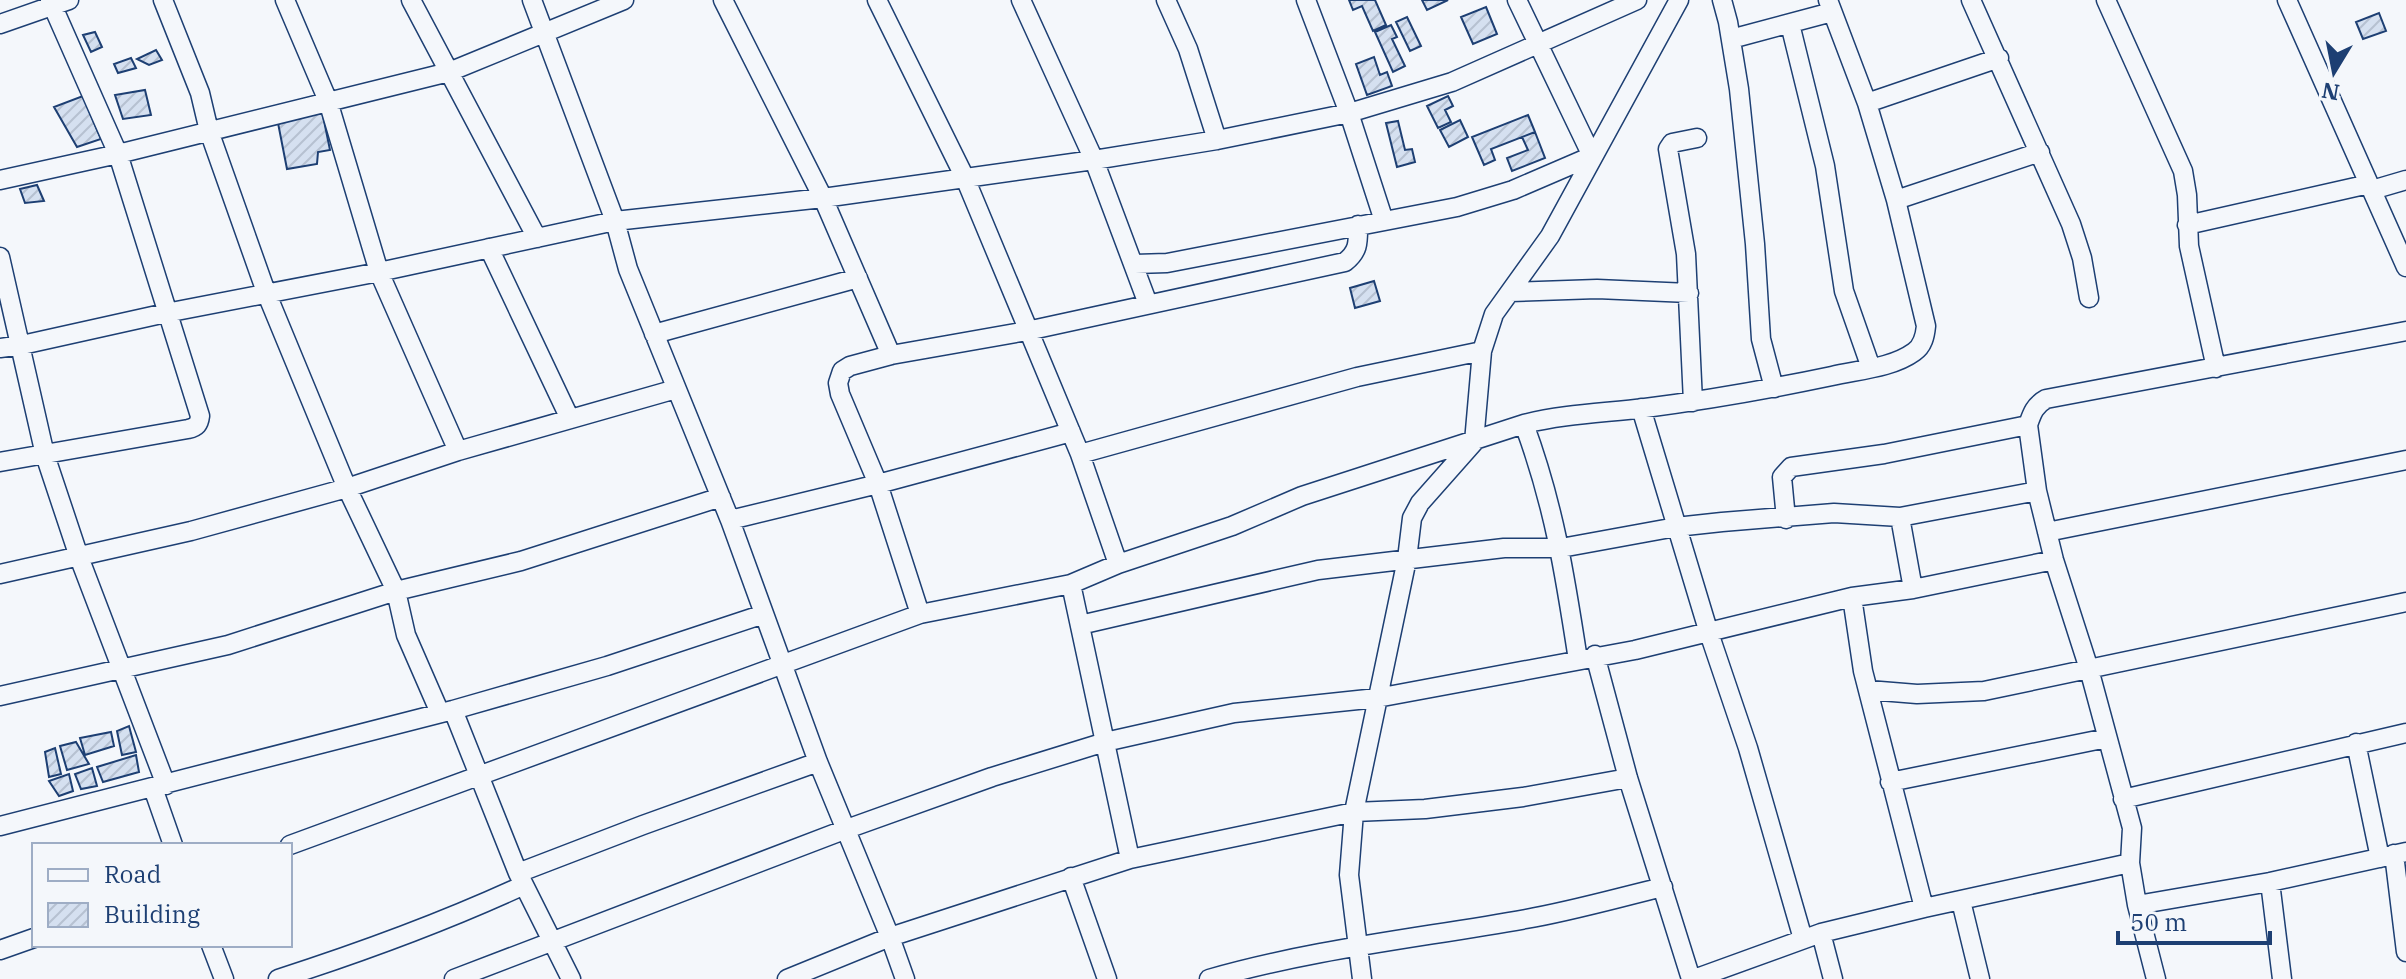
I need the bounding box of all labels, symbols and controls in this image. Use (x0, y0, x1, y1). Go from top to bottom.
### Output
north arrow (2294, 32, 2374, 112)
text: N (2319, 76, 2342, 108)
legend (32, 843, 292, 947)
text: Road (104, 858, 161, 890)
scale bar (2118, 895, 2270, 945)
text: Building (104, 898, 200, 930)
text: 50 m (2130, 906, 2187, 938)

